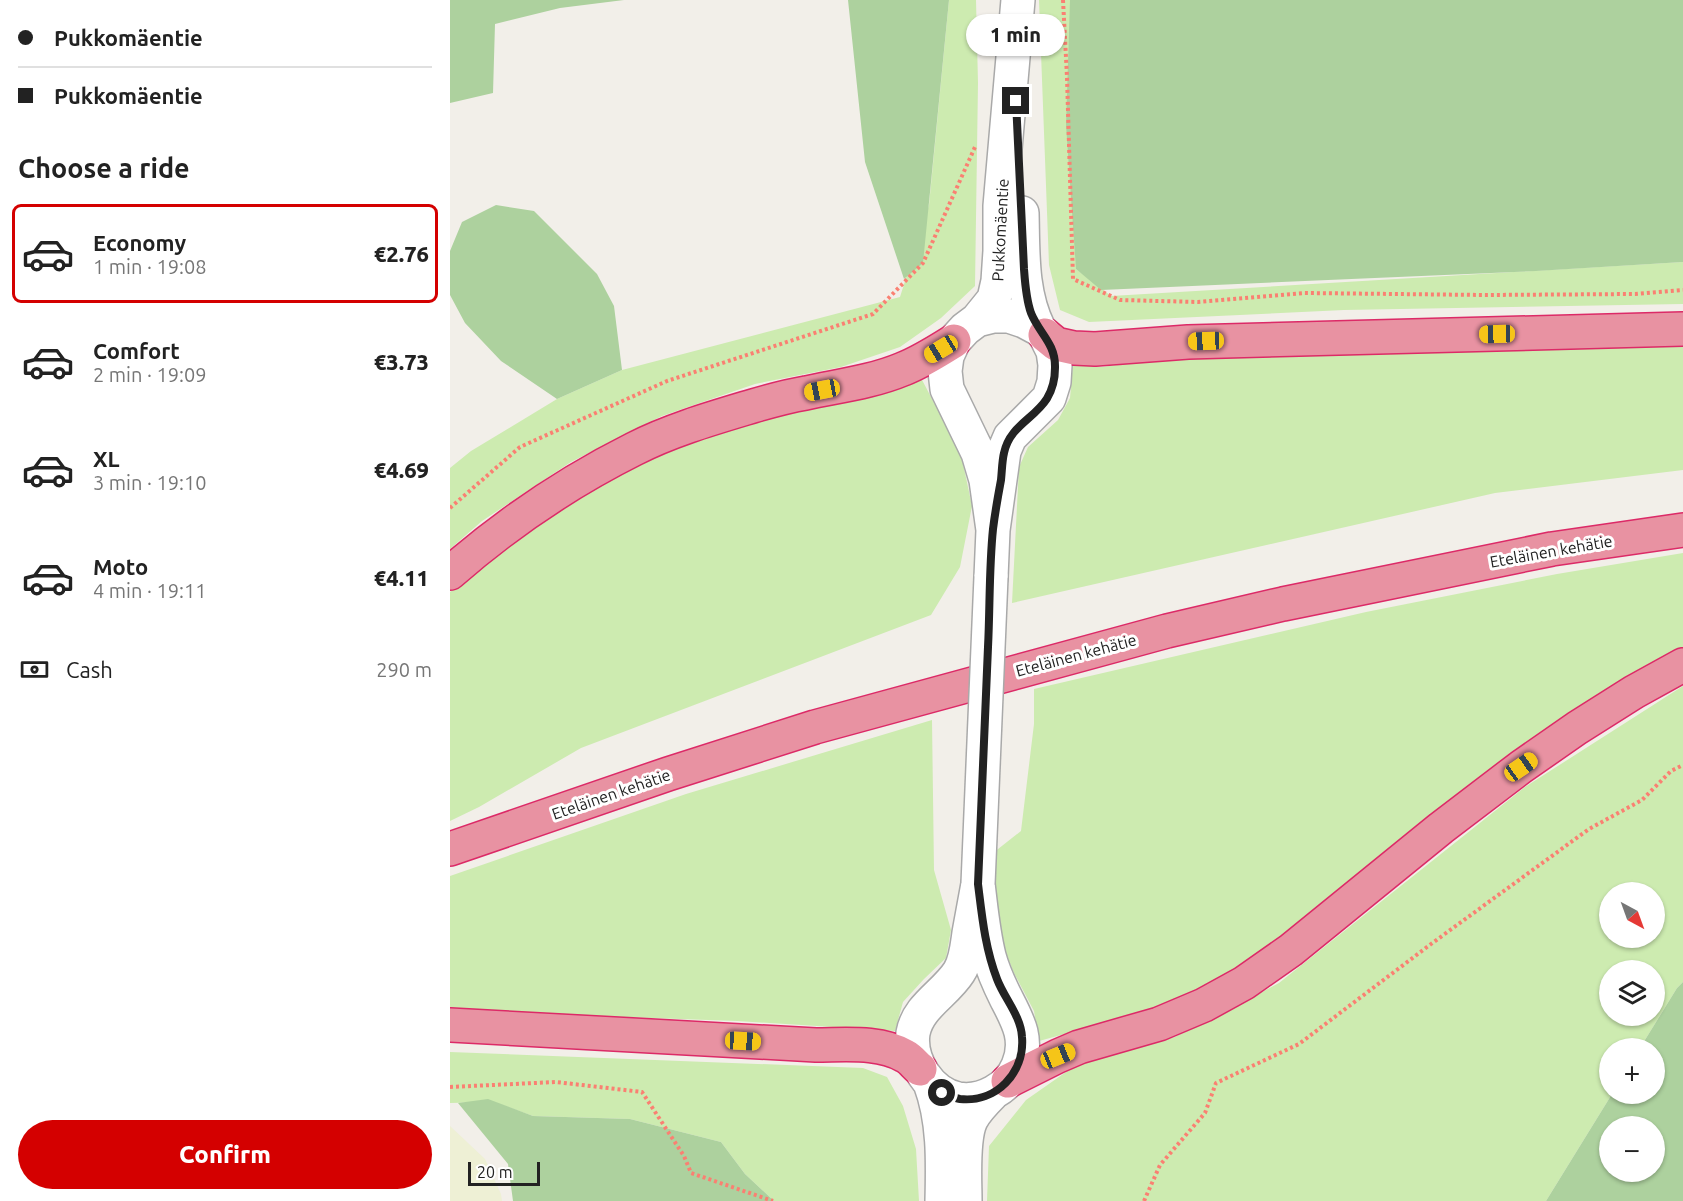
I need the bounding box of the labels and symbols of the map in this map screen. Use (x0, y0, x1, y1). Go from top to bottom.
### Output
callout: 1 min (966, 14, 1066, 56)
route end (1002, 87, 1029, 114)
street label: Pukkomäentie (988, 178, 1012, 282)
car (1479, 325, 1515, 343)
car (1188, 331, 1224, 351)
car (921, 332, 961, 366)
car (803, 378, 841, 402)
street label: Eteläinen kehätie (1488, 531, 1614, 571)
street label: Eteläinen kehätie (1014, 630, 1138, 680)
car (1501, 749, 1541, 785)
street label: Eteläinen kehätie (549, 765, 673, 823)
north arrow (1599, 882, 1665, 948)
car (725, 1031, 761, 1051)
car (1038, 1041, 1078, 1071)
route start (928, 1079, 955, 1106)
scale bar (468, 1159, 540, 1186)

